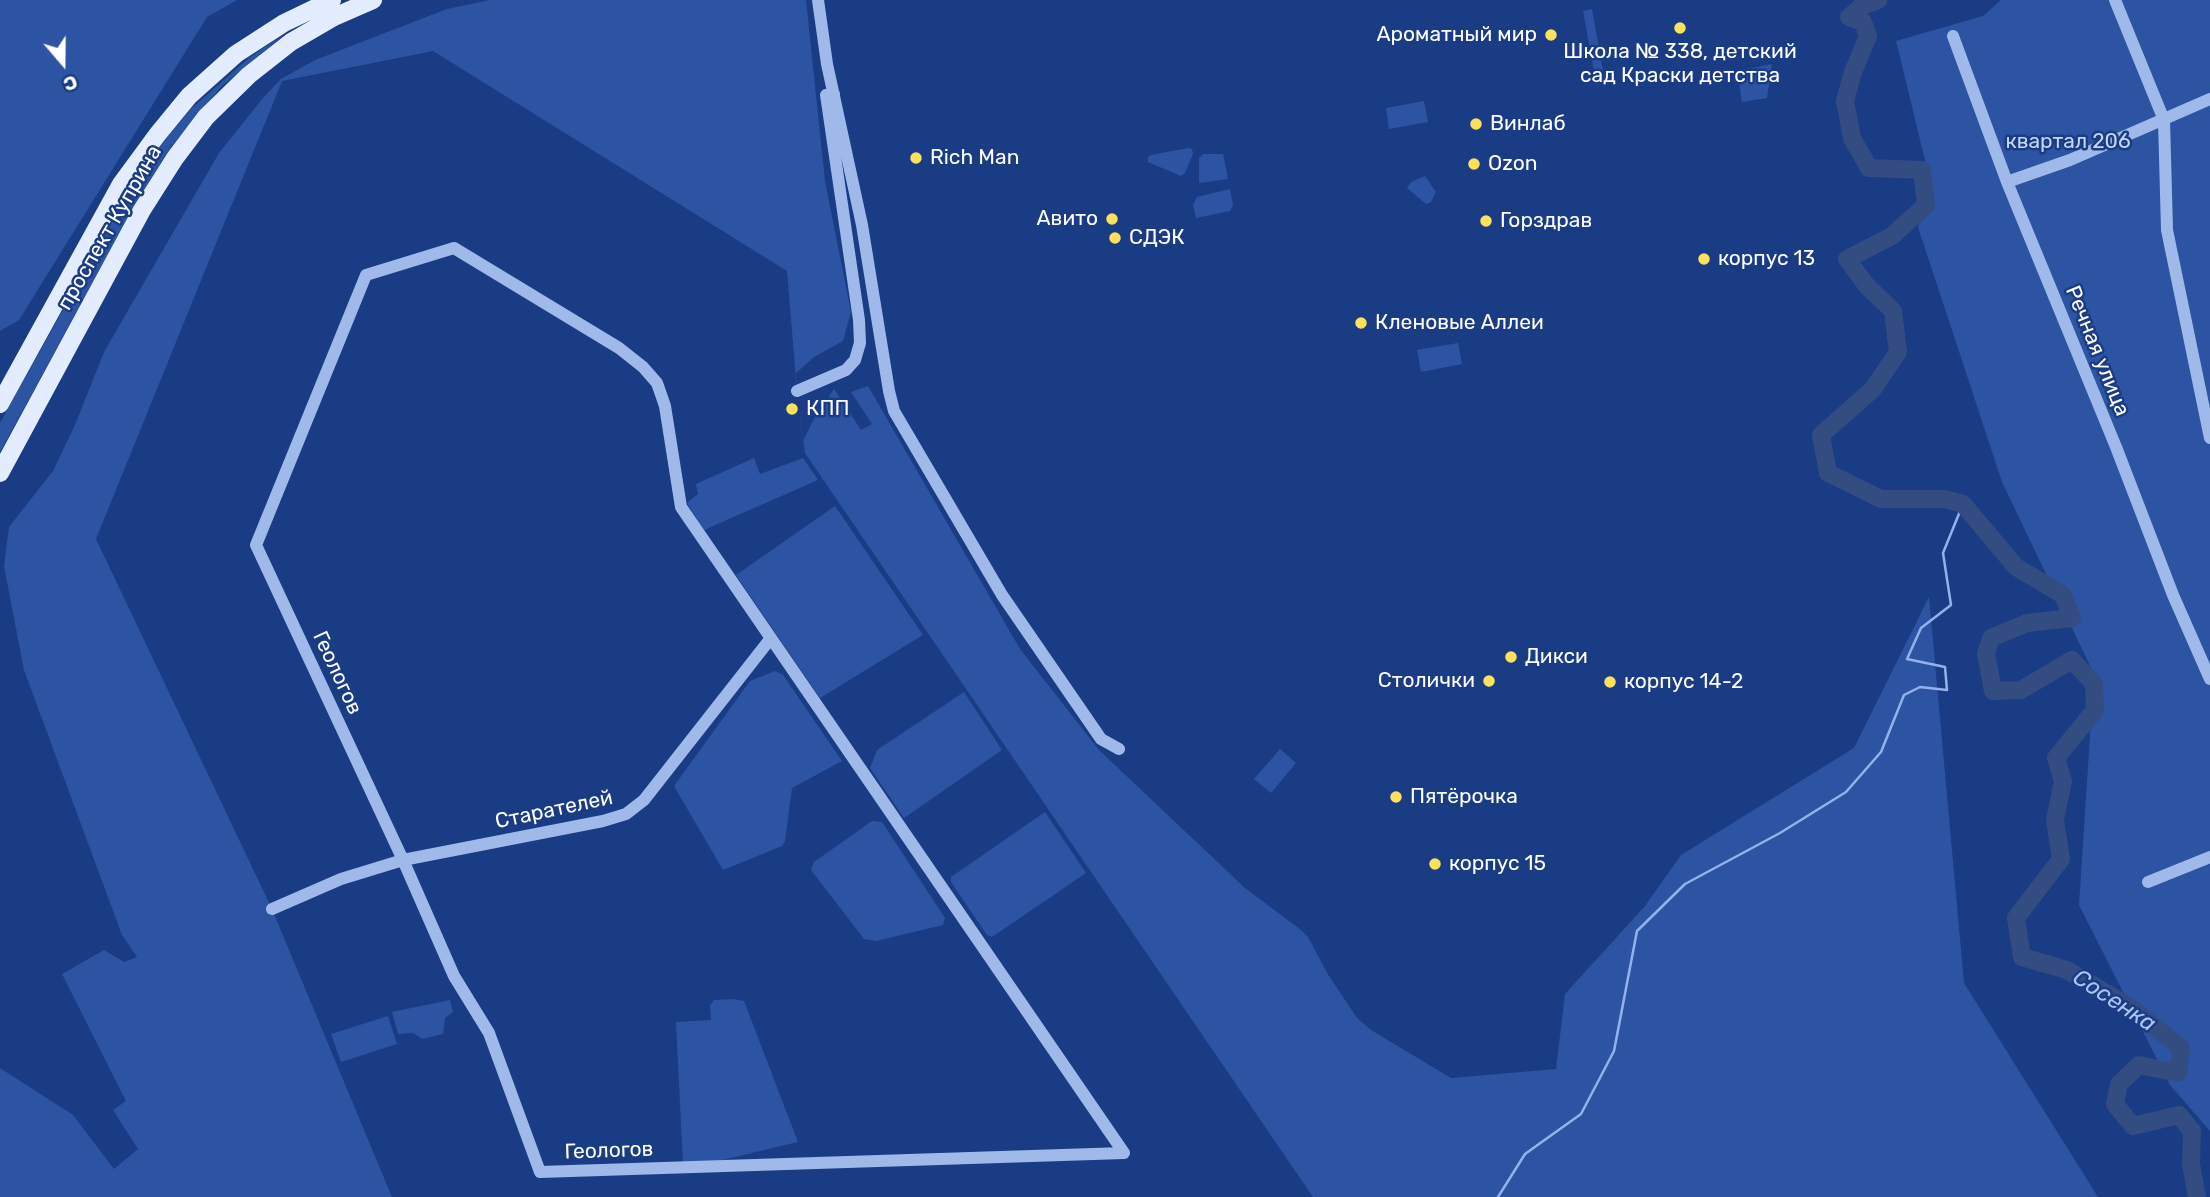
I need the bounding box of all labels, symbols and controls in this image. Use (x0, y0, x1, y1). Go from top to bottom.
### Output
marker: Школа № 338, детский сад Краски детства (1672, 20, 1688, 36)
place label: Ароматный мир (1376, 22, 1537, 48)
marker: Ароматный мир (1543, 27, 1559, 43)
north arrow (28, 28, 98, 98)
place label: Школа № 338, детский сад Краски детства (1563, 39, 1797, 89)
text: С (60, 70, 81, 96)
place label: Винлаб (1490, 111, 1566, 137)
marker: Винлаб (1468, 116, 1484, 132)
park label: квартал 206 (2005, 129, 2131, 155)
street label: проспект Куприна (53, 141, 167, 315)
place label: Rich Man (930, 145, 1019, 171)
marker: Rich Man (908, 150, 924, 166)
place label: Ozon (1488, 151, 1538, 177)
marker: Ozon (1466, 156, 1482, 172)
place label: Авито (1037, 206, 1098, 232)
place label: Горздрав (1500, 208, 1592, 234)
marker: Авито (1104, 211, 1120, 227)
marker: Горздрав (1478, 213, 1494, 229)
place label: СДЭК (1129, 225, 1185, 251)
marker: СДЭК (1107, 230, 1123, 246)
place label: корпус 13 (1718, 246, 1815, 272)
marker: корпус 13 (1696, 251, 1712, 267)
street label: Речная улица (2059, 282, 2135, 420)
place label: Кленовые Аллеи (1375, 310, 1544, 336)
marker: Кленовые Аллеи (1353, 315, 1369, 331)
place label: КПП (806, 396, 849, 422)
marker: КПП (784, 401, 800, 417)
street label: Геологов (307, 627, 367, 719)
place label: Дикси (1525, 644, 1588, 670)
marker: Дикси (1503, 649, 1519, 665)
place label: Столички (1378, 668, 1475, 694)
place label: корпус 14-2 (1624, 669, 1743, 695)
marker: Столички (1481, 673, 1497, 689)
marker: корпус 14-2 (1602, 674, 1618, 690)
place label: Пятёрочка (1410, 784, 1518, 810)
street label: Старателей (493, 785, 615, 835)
marker: Пятёрочка (1388, 789, 1404, 805)
place label: корпус 15 (1449, 851, 1546, 877)
marker: корпус 15 (1427, 856, 1443, 872)
water label: Сосенка (2067, 964, 2161, 1038)
street label: Геологов (564, 1137, 654, 1165)

